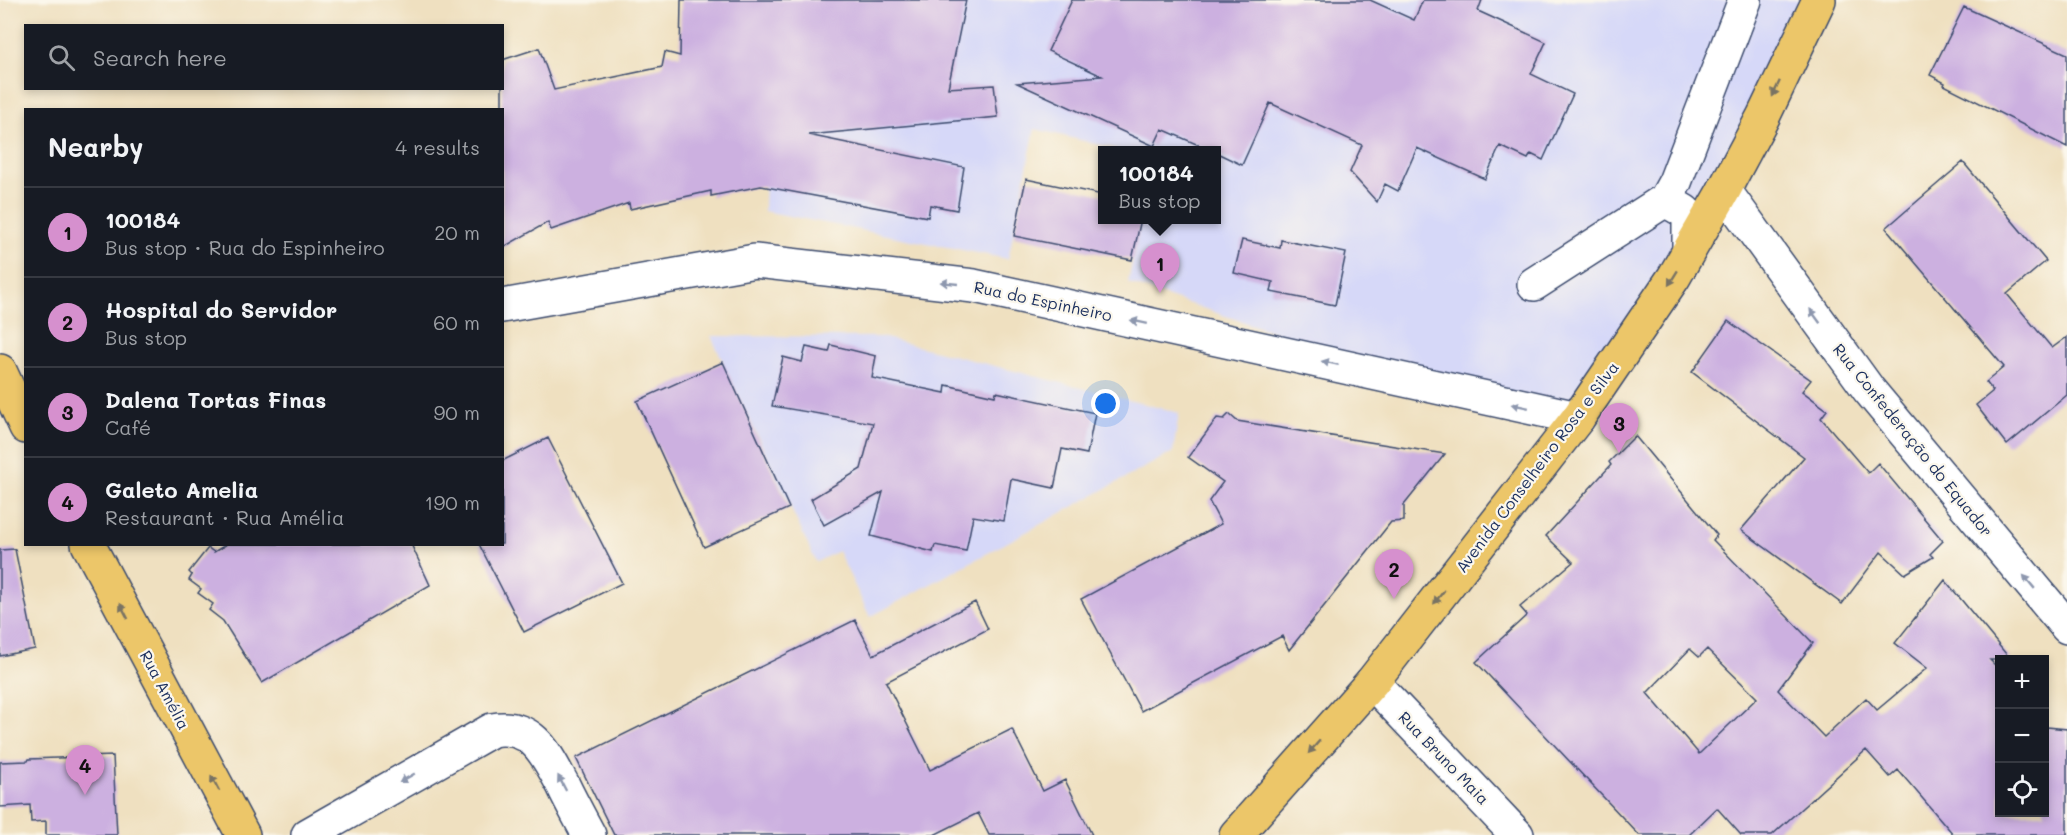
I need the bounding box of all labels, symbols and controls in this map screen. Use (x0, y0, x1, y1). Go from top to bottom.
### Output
search box (24, 24, 504, 90)
icon: search (45, 41, 78, 74)
text: Search here (93, 43, 227, 72)
one-way arrow (1772, 80, 1781, 97)
text: Nearby (48, 130, 143, 164)
text: 4 results (395, 134, 480, 160)
popup (1098, 146, 1221, 224)
text: 100184 (1118, 158, 1194, 187)
text: Bus stop (1118, 187, 1201, 213)
text: 100184 (105, 205, 180, 234)
text: 1 (63, 219, 72, 245)
text: 20 m (434, 219, 480, 245)
text: Bus stop · Rua do Espinheiro (105, 234, 385, 260)
pin: 1 (1140, 244, 1180, 293)
one-way arrow (1667, 270, 1678, 286)
street label: Rua do Espinheiro (972, 276, 1114, 325)
one-way arrow (939, 278, 958, 288)
text: Hospital do Servidor (105, 295, 337, 324)
one-way arrow (1809, 308, 1821, 324)
text: 2 (62, 309, 73, 335)
text: 60 m (433, 309, 480, 335)
one-way arrow (1130, 317, 1149, 326)
text: Bus stop (105, 324, 187, 350)
street label: Rua Confederação do Equador (1829, 339, 1998, 541)
street label: Avenida Conselheiro Rosa e Silva (1450, 357, 1623, 576)
one-way arrow (1321, 358, 1339, 368)
text: Dalena Tortas Finas (105, 385, 326, 414)
your location (1091, 389, 1120, 418)
text: 3 (62, 399, 74, 425)
text: 90 m (434, 399, 480, 425)
one-way arrow (1511, 400, 1530, 410)
pin: 3 (1600, 404, 1638, 453)
text: Café (105, 414, 151, 440)
text: Galeto Amelia (105, 475, 258, 504)
text: 4 (61, 489, 74, 515)
text: 190 m (425, 489, 480, 515)
text: Restaurant · Rua Amélia (105, 504, 344, 530)
pin: 2 (1374, 550, 1414, 599)
one-way arrow (2023, 575, 2036, 590)
one-way arrow (1433, 589, 1445, 605)
one-way arrow (119, 602, 129, 619)
street label: Rua Amélia (136, 647, 195, 733)
map controls (1995, 655, 2049, 817)
button: + (1995, 655, 2049, 709)
street label: Rua Bruno Maia (1394, 707, 1494, 809)
button: − (1995, 709, 2049, 763)
one-way arrow (1308, 739, 1321, 754)
pin: 4 (66, 746, 104, 795)
button: locate (1995, 763, 2049, 817)
one-way arrow (399, 773, 415, 784)
one-way arrow (557, 774, 567, 792)
one-way arrow (210, 775, 220, 792)

